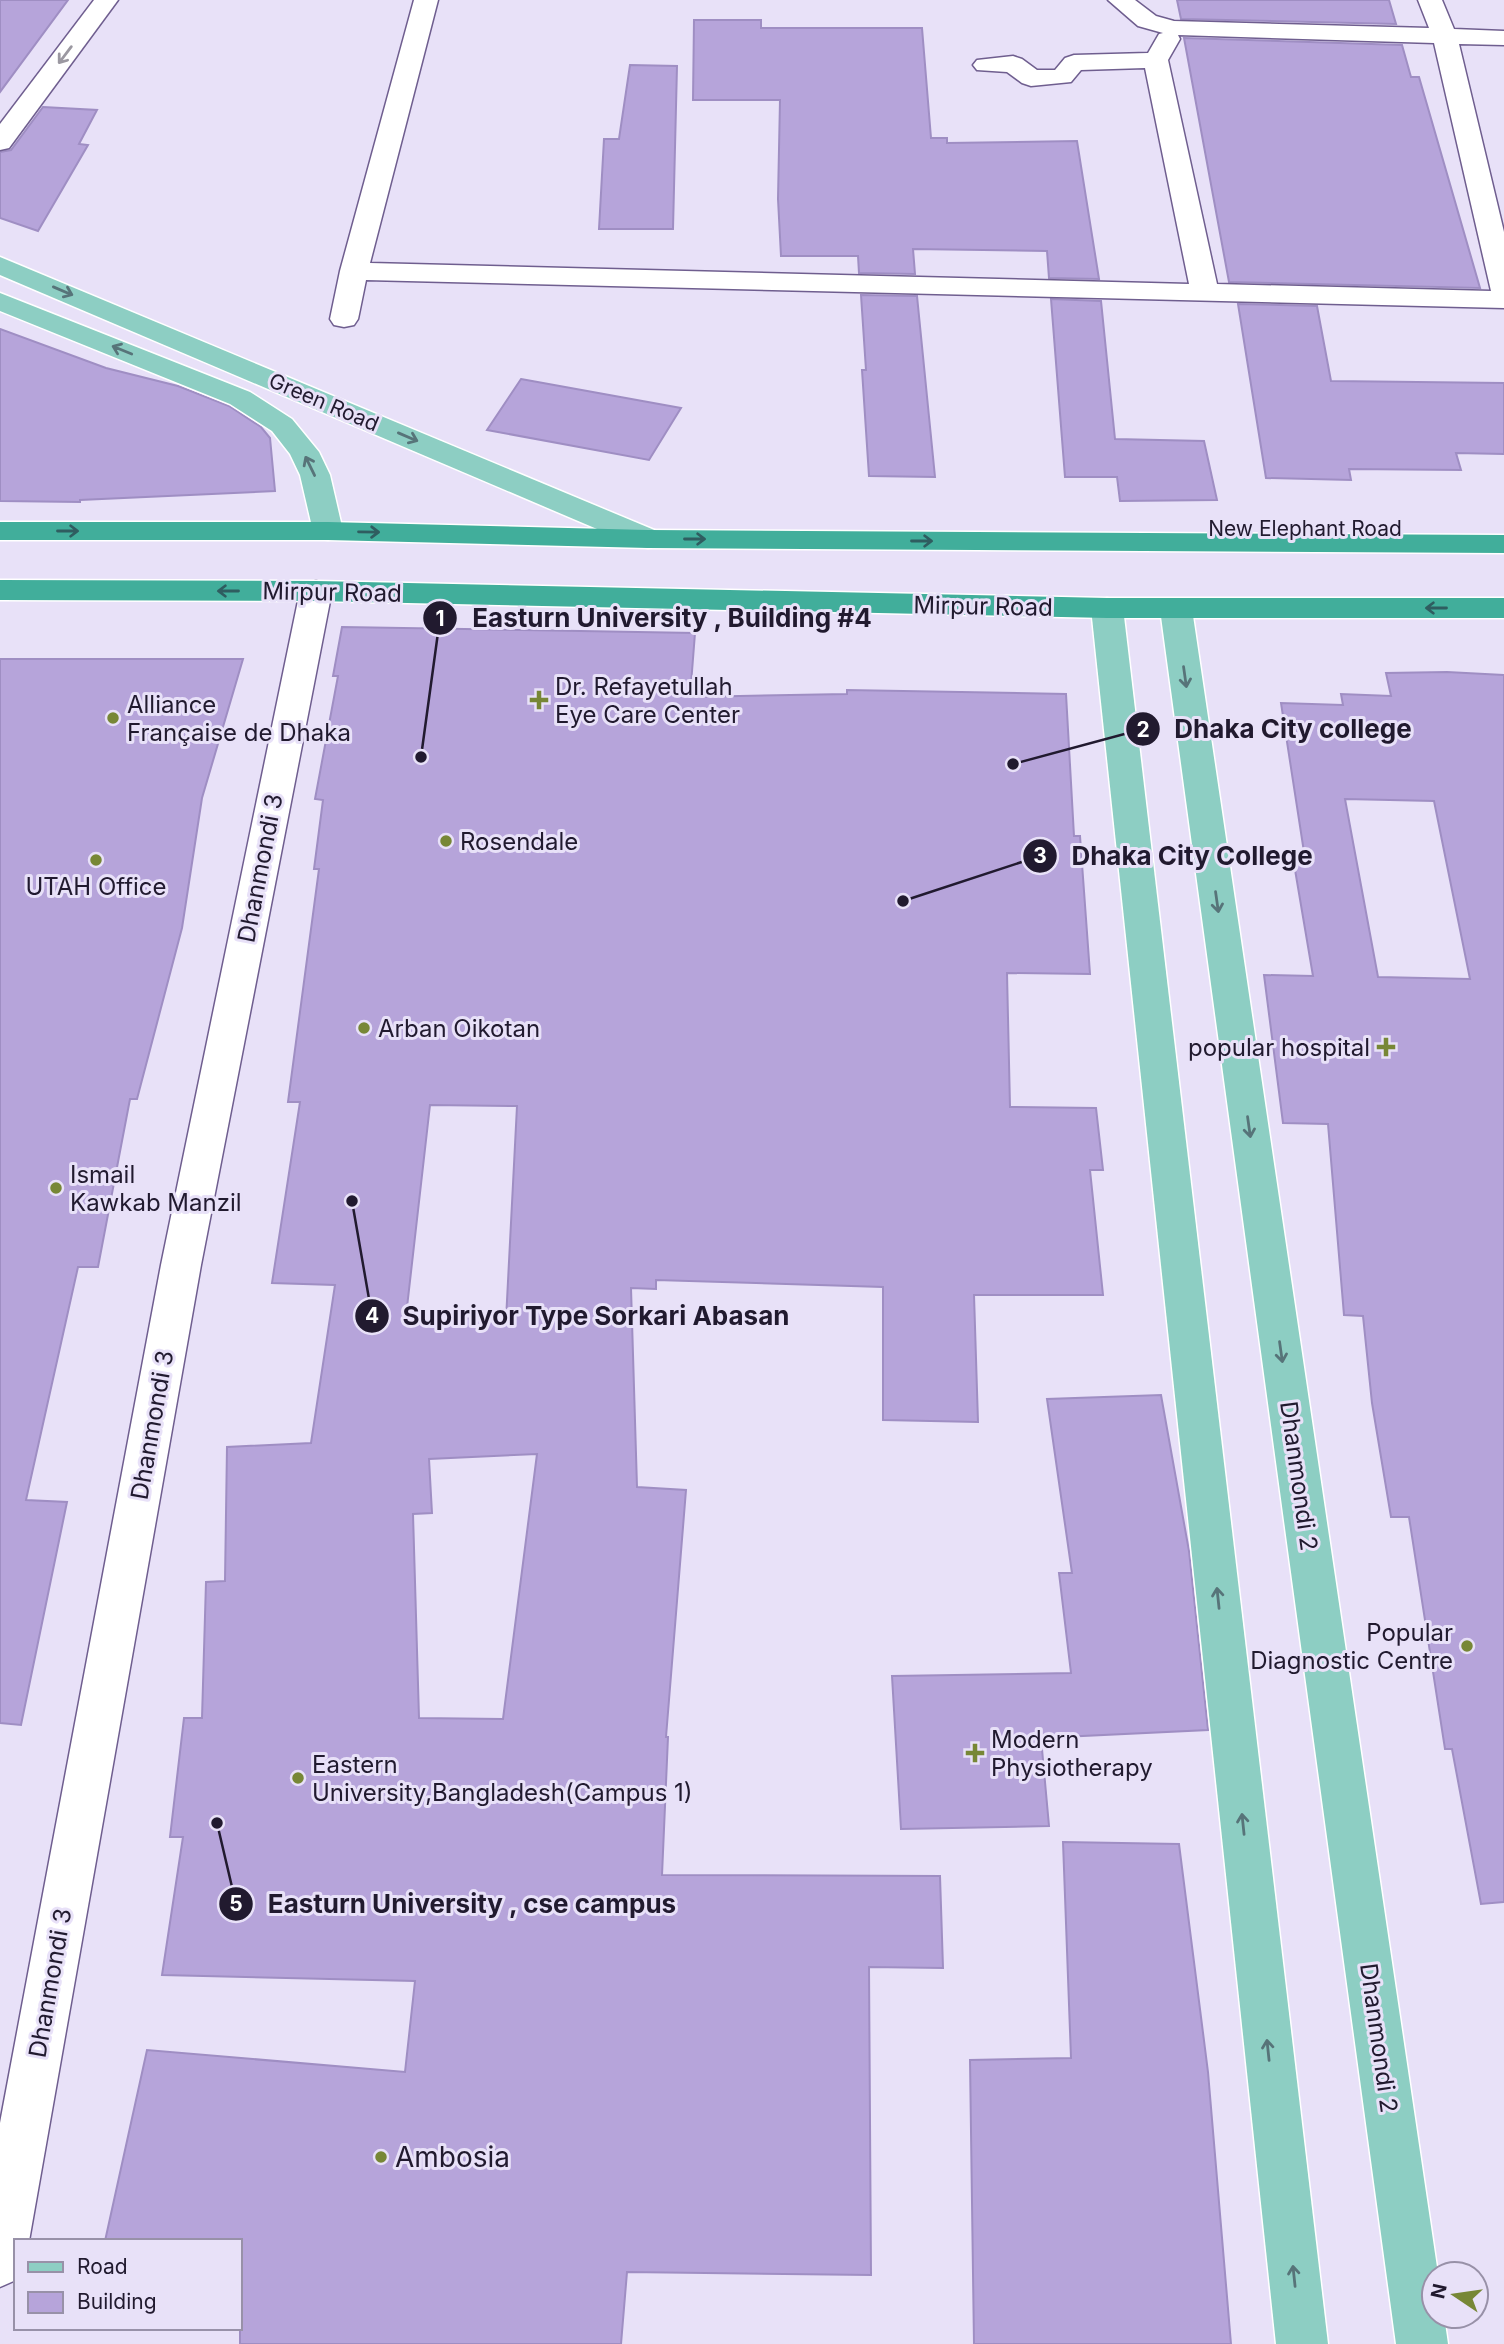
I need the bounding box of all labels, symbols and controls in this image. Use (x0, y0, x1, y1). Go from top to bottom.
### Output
one-way arrow (58, 45, 73, 64)
one-way arrow (52, 286, 73, 299)
one-way arrow (111, 342, 133, 355)
street label: Green Road (265, 368, 383, 436)
one-way arrow (397, 431, 418, 444)
one-way arrow (303, 456, 317, 477)
street label: New Elephant Road (1208, 516, 1402, 541)
one-way arrow (56, 524, 79, 538)
one-way arrow (357, 526, 380, 539)
one-way arrow (683, 532, 706, 546)
one-way arrow (910, 534, 933, 547)
street label: Mirpur Road (262, 576, 402, 608)
one-way arrow (217, 584, 240, 598)
street label: Mirpur Road (913, 590, 1053, 622)
callout: Easturn University , Building #4 (423, 595, 886, 642)
one-way arrow (1425, 601, 1448, 615)
text: Easturn University , Building #4 (472, 602, 872, 633)
text: 1 (435, 606, 445, 631)
one-way arrow (1179, 665, 1192, 687)
place label: Dr. Refayetullah Eye Care Center (555, 672, 740, 729)
place label: Alliance Française de Dhaka (127, 690, 351, 747)
marker: Dr. Refayetullah Eye Care Center (529, 690, 549, 710)
callout: Dhaka City college (1125, 706, 1425, 753)
marker: Alliance Française de Dhaka (105, 710, 121, 726)
text: Dhaka City college (1174, 713, 1412, 744)
text: 2 (1136, 717, 1150, 742)
street label: Dhanmondi 3 (231, 791, 289, 945)
place label: Rosendale (460, 827, 578, 856)
callout: Dhaka City College (1023, 832, 1327, 879)
marker: Rosendale (438, 833, 454, 849)
text: Dhaka City College (1071, 840, 1313, 871)
text: 3 (1033, 843, 1047, 868)
marker: UTAH Office (88, 852, 104, 868)
place label: UTAH Office (25, 872, 167, 901)
one-way arrow (1211, 890, 1224, 913)
place label: Arban Oikotan (378, 1014, 540, 1043)
marker: Arban Oikotan (356, 1020, 372, 1036)
place label: popular hospital (1188, 1033, 1370, 1062)
marker: popular hospital (1376, 1037, 1396, 1057)
one-way arrow (1243, 1115, 1256, 1138)
place label: Ismail Kawkab Manzil (70, 1160, 242, 1217)
marker: Ismail Kawkab Manzil (48, 1180, 64, 1196)
callout: Supiriyor Type Sorkari Abasan (354, 1292, 804, 1339)
text: Supiriyor Type Sorkari Abasan (403, 1300, 789, 1331)
text: 4 (365, 1303, 379, 1328)
one-way arrow (1275, 1340, 1288, 1363)
street label: Dhanmondi 3 (125, 1348, 179, 1502)
street label: Dhanmondi 2 (1274, 1399, 1324, 1553)
one-way arrow (1211, 1587, 1224, 1610)
place label: Popular Diagnostic Centre (1250, 1618, 1453, 1675)
marker: Popular Diagnostic Centre (1459, 1638, 1475, 1654)
place label: Modern Physiotherapy (991, 1725, 1153, 1782)
marker: Modern Physiotherapy (965, 1743, 985, 1763)
place label: Eastern University,Bangladesh(Campus 1) (312, 1750, 693, 1807)
marker: Eastern University,Bangladesh(Campus 1) (290, 1770, 306, 1786)
one-way arrow (1236, 1813, 1249, 1836)
callout: Easturn University , cse campus (218, 1880, 690, 1927)
text: Easturn University , cse campus (268, 1888, 676, 1919)
text: 5 (229, 1891, 243, 1916)
street label: Dhanmondi 3 (23, 1906, 77, 2060)
street label: Dhanmondi 2 (1354, 1961, 1404, 2115)
one-way arrow (1262, 2039, 1275, 2062)
place label: Ambosia (395, 2140, 510, 2174)
marker: Ambosia (373, 2149, 389, 2165)
legend (14, 2239, 242, 2330)
text: Road (77, 2254, 128, 2279)
north arrow (1420, 2260, 1490, 2330)
one-way arrow (1287, 2265, 1300, 2288)
text: N (1426, 2282, 1452, 2301)
text: Building (77, 2289, 157, 2314)

